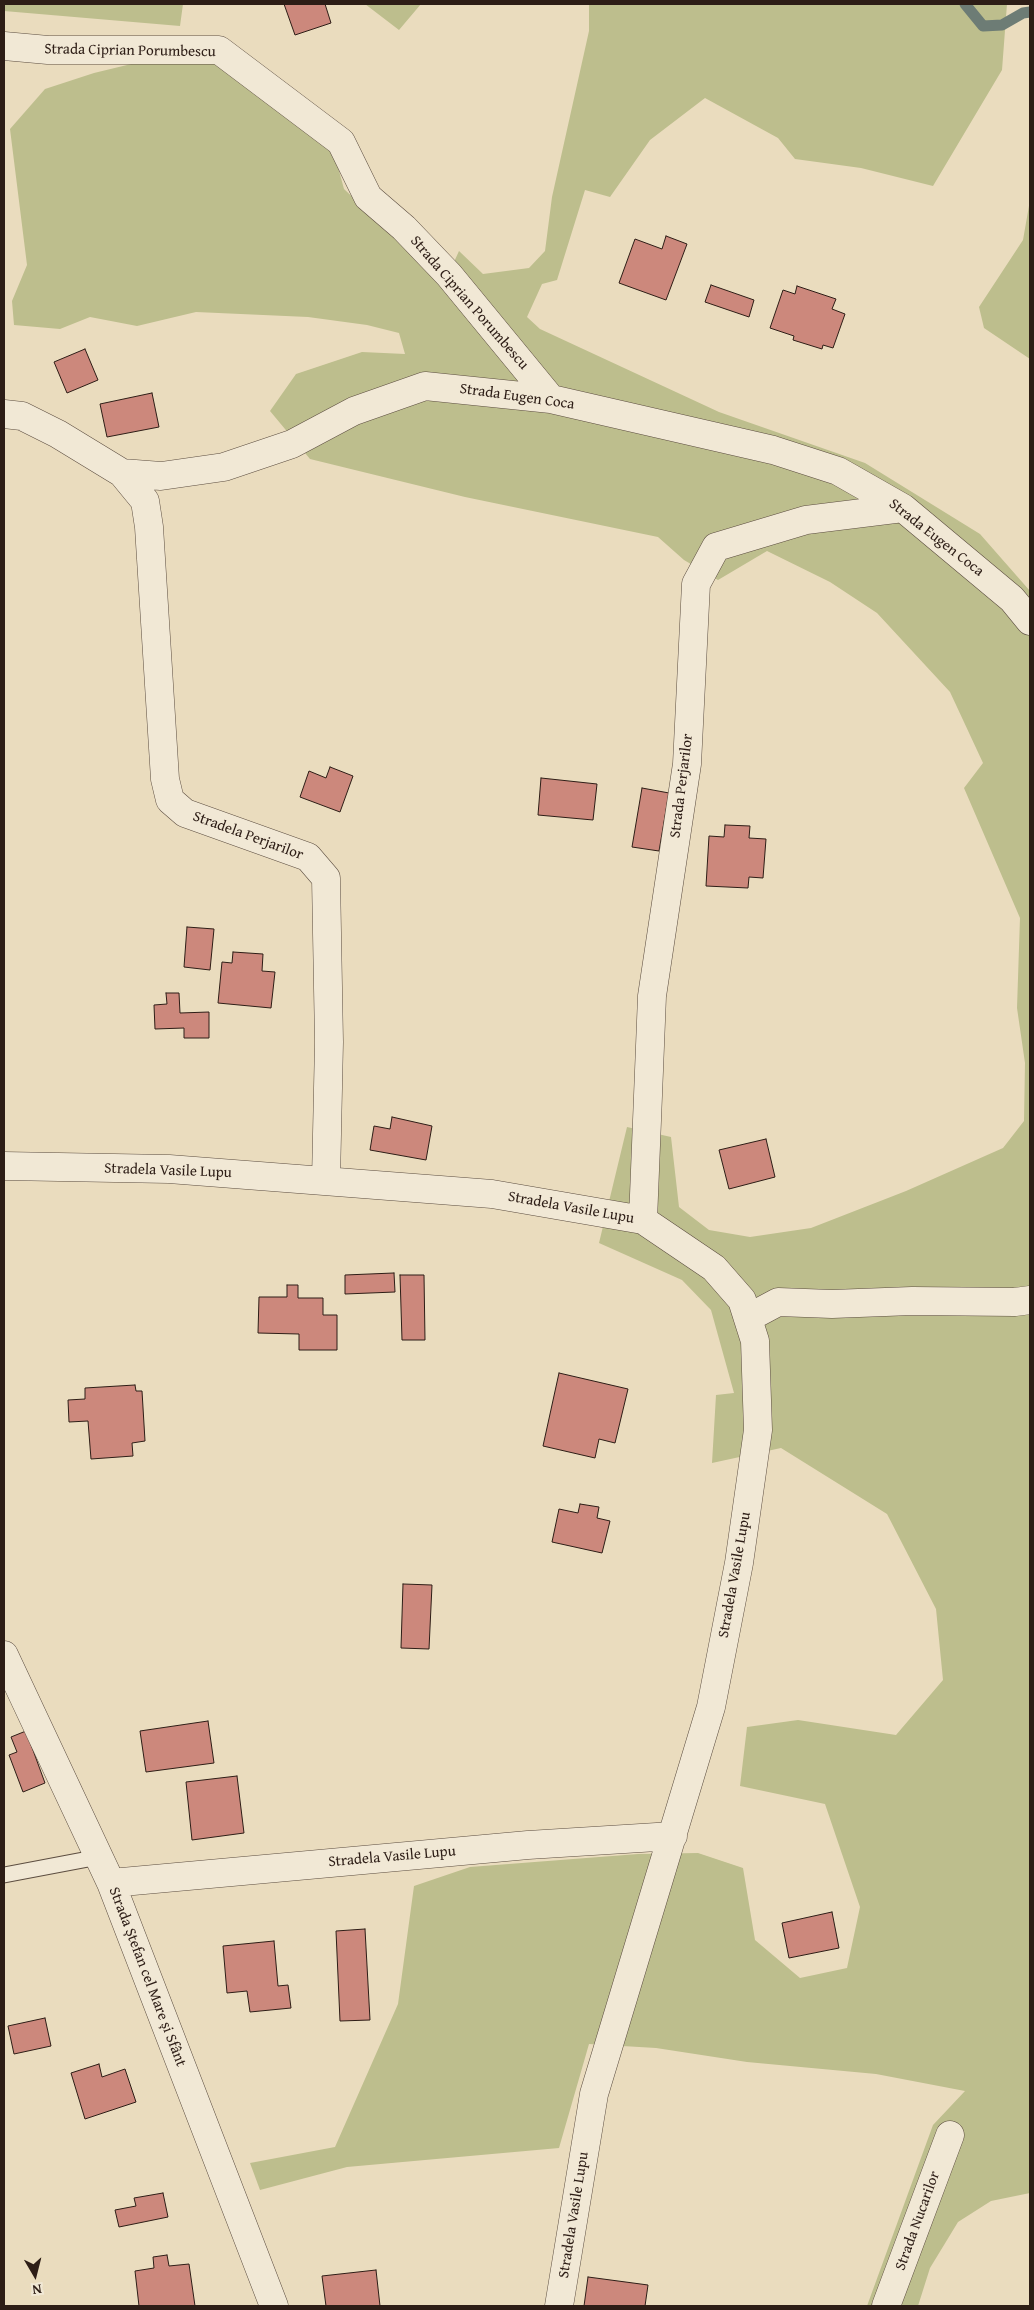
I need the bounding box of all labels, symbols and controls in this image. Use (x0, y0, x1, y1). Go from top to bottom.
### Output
street label: Strada Ciprian Porumbescu (44, 41, 216, 61)
street label: Strada Ciprian Porumbescu (406, 232, 532, 374)
street label: Strada Eugen Coca (458, 380, 576, 414)
street label: Strada Eugen Coca (885, 495, 987, 581)
street label: Strada Perjarilor (667, 733, 697, 839)
street label: Stradela Perjarilor (190, 808, 306, 864)
street label: Stradela Vasile Lupu (104, 1160, 232, 1182)
street label: Stradela Vasile Lupu (507, 1188, 635, 1228)
street label: Stradela Vasile Lupu (715, 1511, 755, 1639)
street label: Stradela Vasile Lupu (328, 1842, 456, 1872)
street label: Strada Ștefan cel Mare și Sfânt (104, 1885, 190, 2069)
street label: Stradela Vasile Lupu (555, 2150, 593, 2280)
street label: Strada Nucarilor (892, 2169, 944, 2273)
north arrow (10, 2250, 60, 2300)
text: N (31, 2279, 43, 2300)

